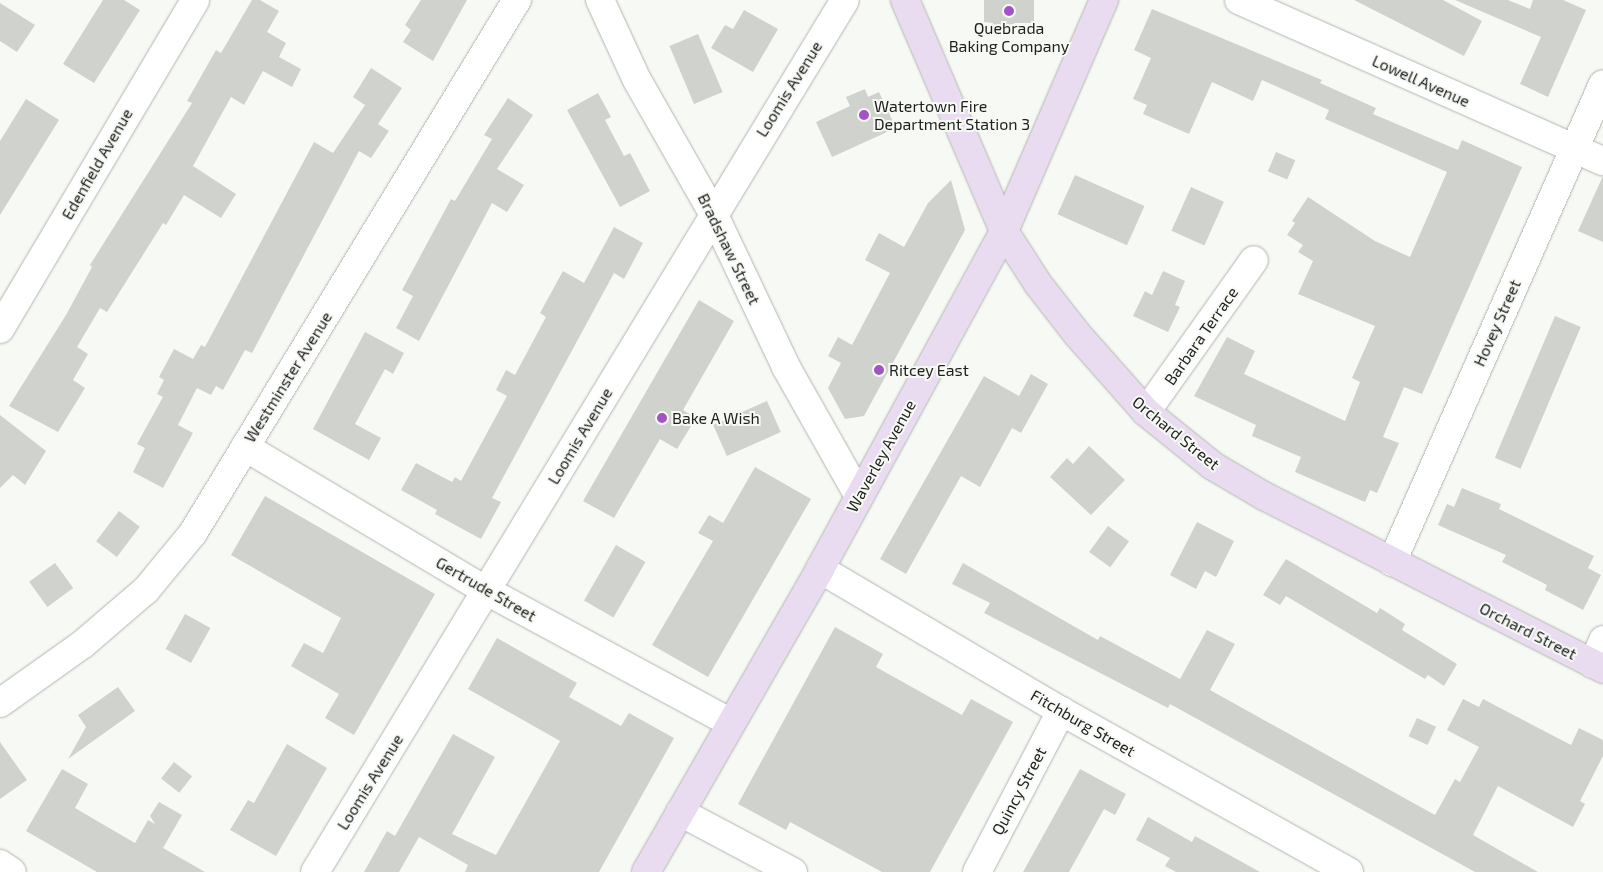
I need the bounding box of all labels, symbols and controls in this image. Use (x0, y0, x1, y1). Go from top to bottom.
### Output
marker: Quebrada Baking Company (1003, 5, 1015, 17)
place label: Quebrada Baking Company (949, 18, 1069, 56)
street label: Loomis Avenue (752, 37, 826, 141)
street label: Lowell Avenue (1369, 51, 1473, 111)
place label: Watertown Fire Department Station 3 (874, 96, 1030, 134)
street label: Edenfield Avenue (57, 105, 137, 223)
marker: Watertown Fire Department Station 3 (858, 109, 870, 121)
street label: Bradshaw Street (694, 190, 764, 308)
street label: Hovey Street (1469, 277, 1525, 369)
street label: Barbara Terrace (1160, 283, 1242, 389)
street label: Westminster Avenue (240, 308, 336, 446)
place label: Ritcey East (889, 360, 969, 380)
marker: Ritcey East (873, 364, 885, 376)
street label: Loomis Avenue (544, 384, 616, 488)
street label: Orchard Street (1129, 392, 1223, 474)
street label: Waverley Avenue (842, 396, 920, 516)
place label: Bake A Wish (672, 408, 761, 428)
marker: Bake A Wish (656, 412, 668, 424)
street label: Gertrude Street (432, 553, 540, 625)
street label: Orchard Street (1476, 598, 1580, 664)
street label: Fitchburg Street (1027, 685, 1139, 761)
street label: Loomis Avenue (333, 730, 407, 834)
street label: Quincy Street (988, 743, 1050, 839)

